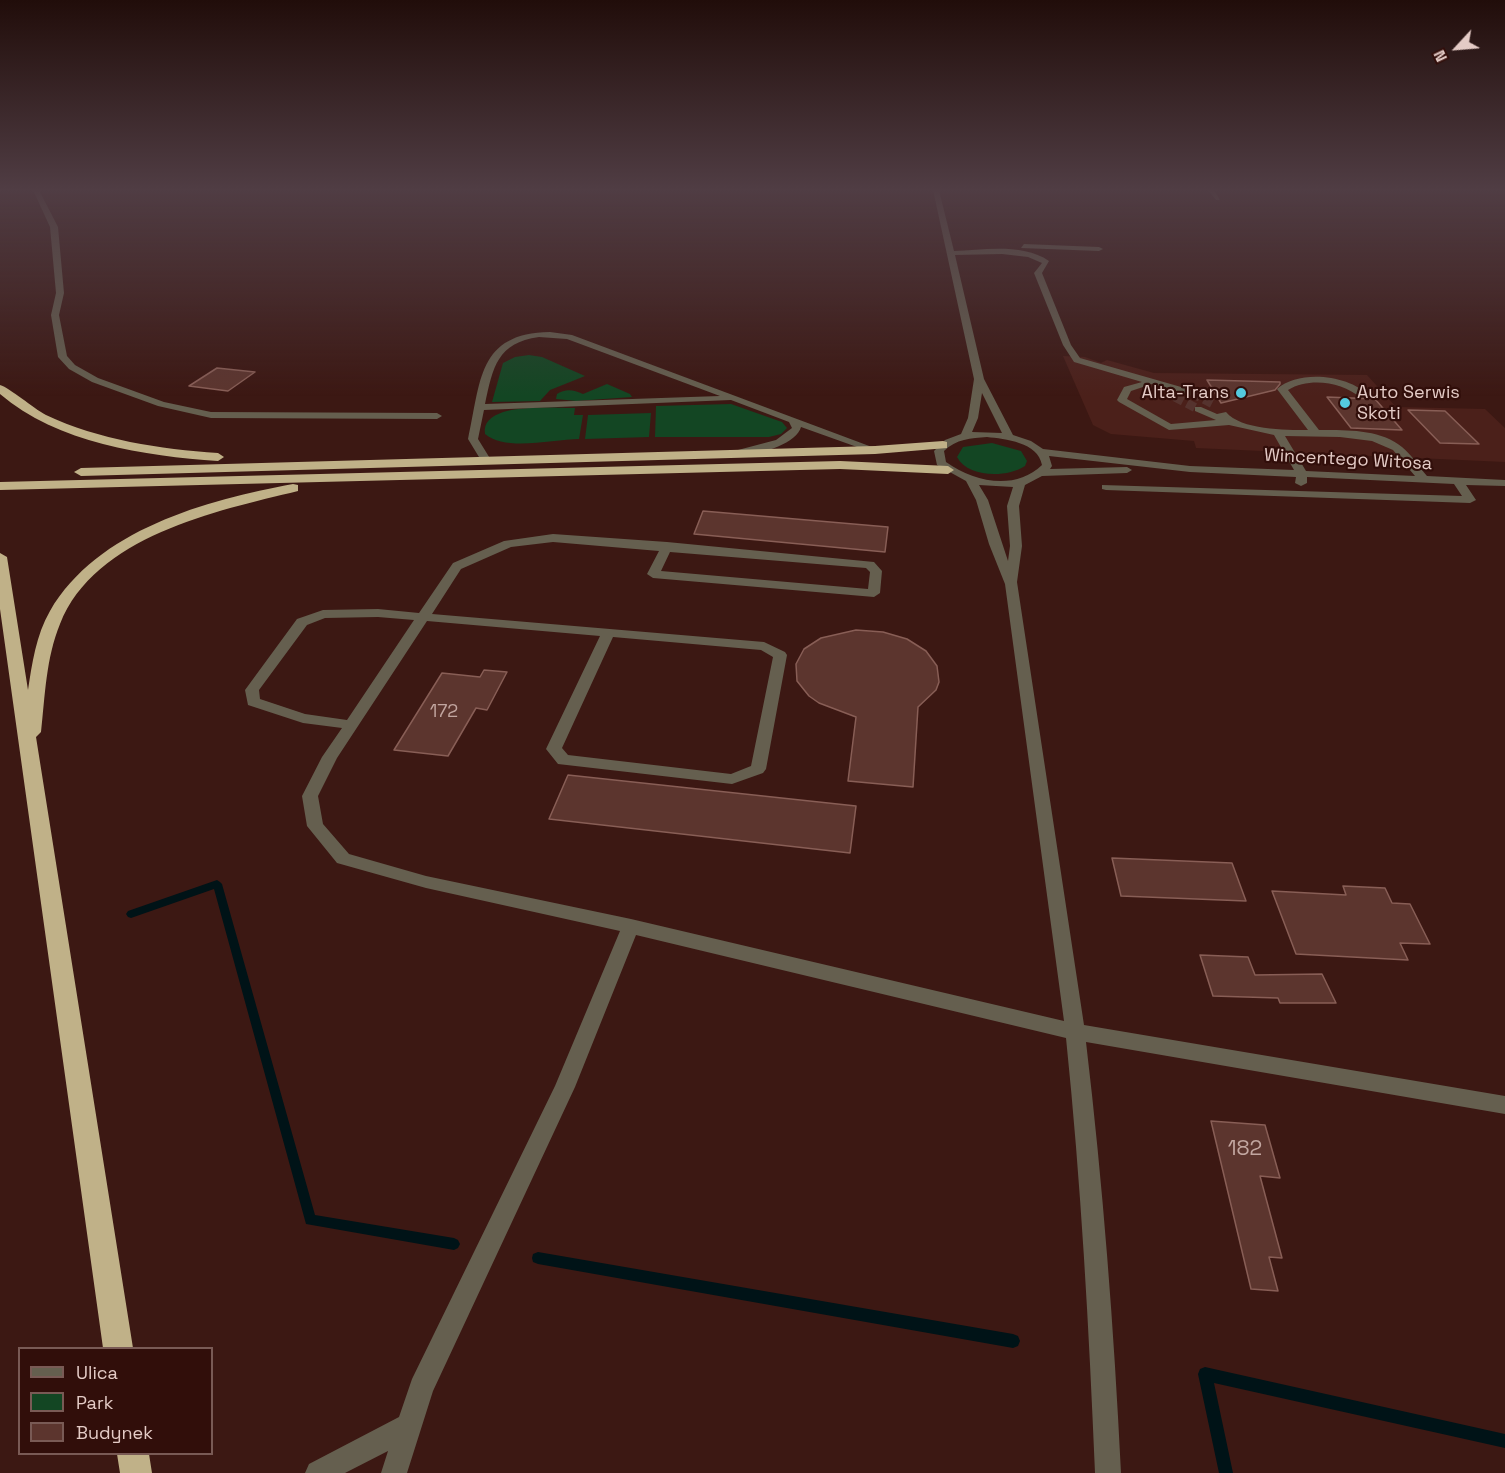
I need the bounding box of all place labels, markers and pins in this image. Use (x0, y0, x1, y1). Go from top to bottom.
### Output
place label: Alta-Trans (1142, 382, 1229, 404)
place label: Auto Serwis Skoti (1357, 382, 1460, 424)
marker: Alta-Trans (1234, 386, 1248, 400)
marker: Auto Serwis Skoti (1338, 396, 1352, 410)

